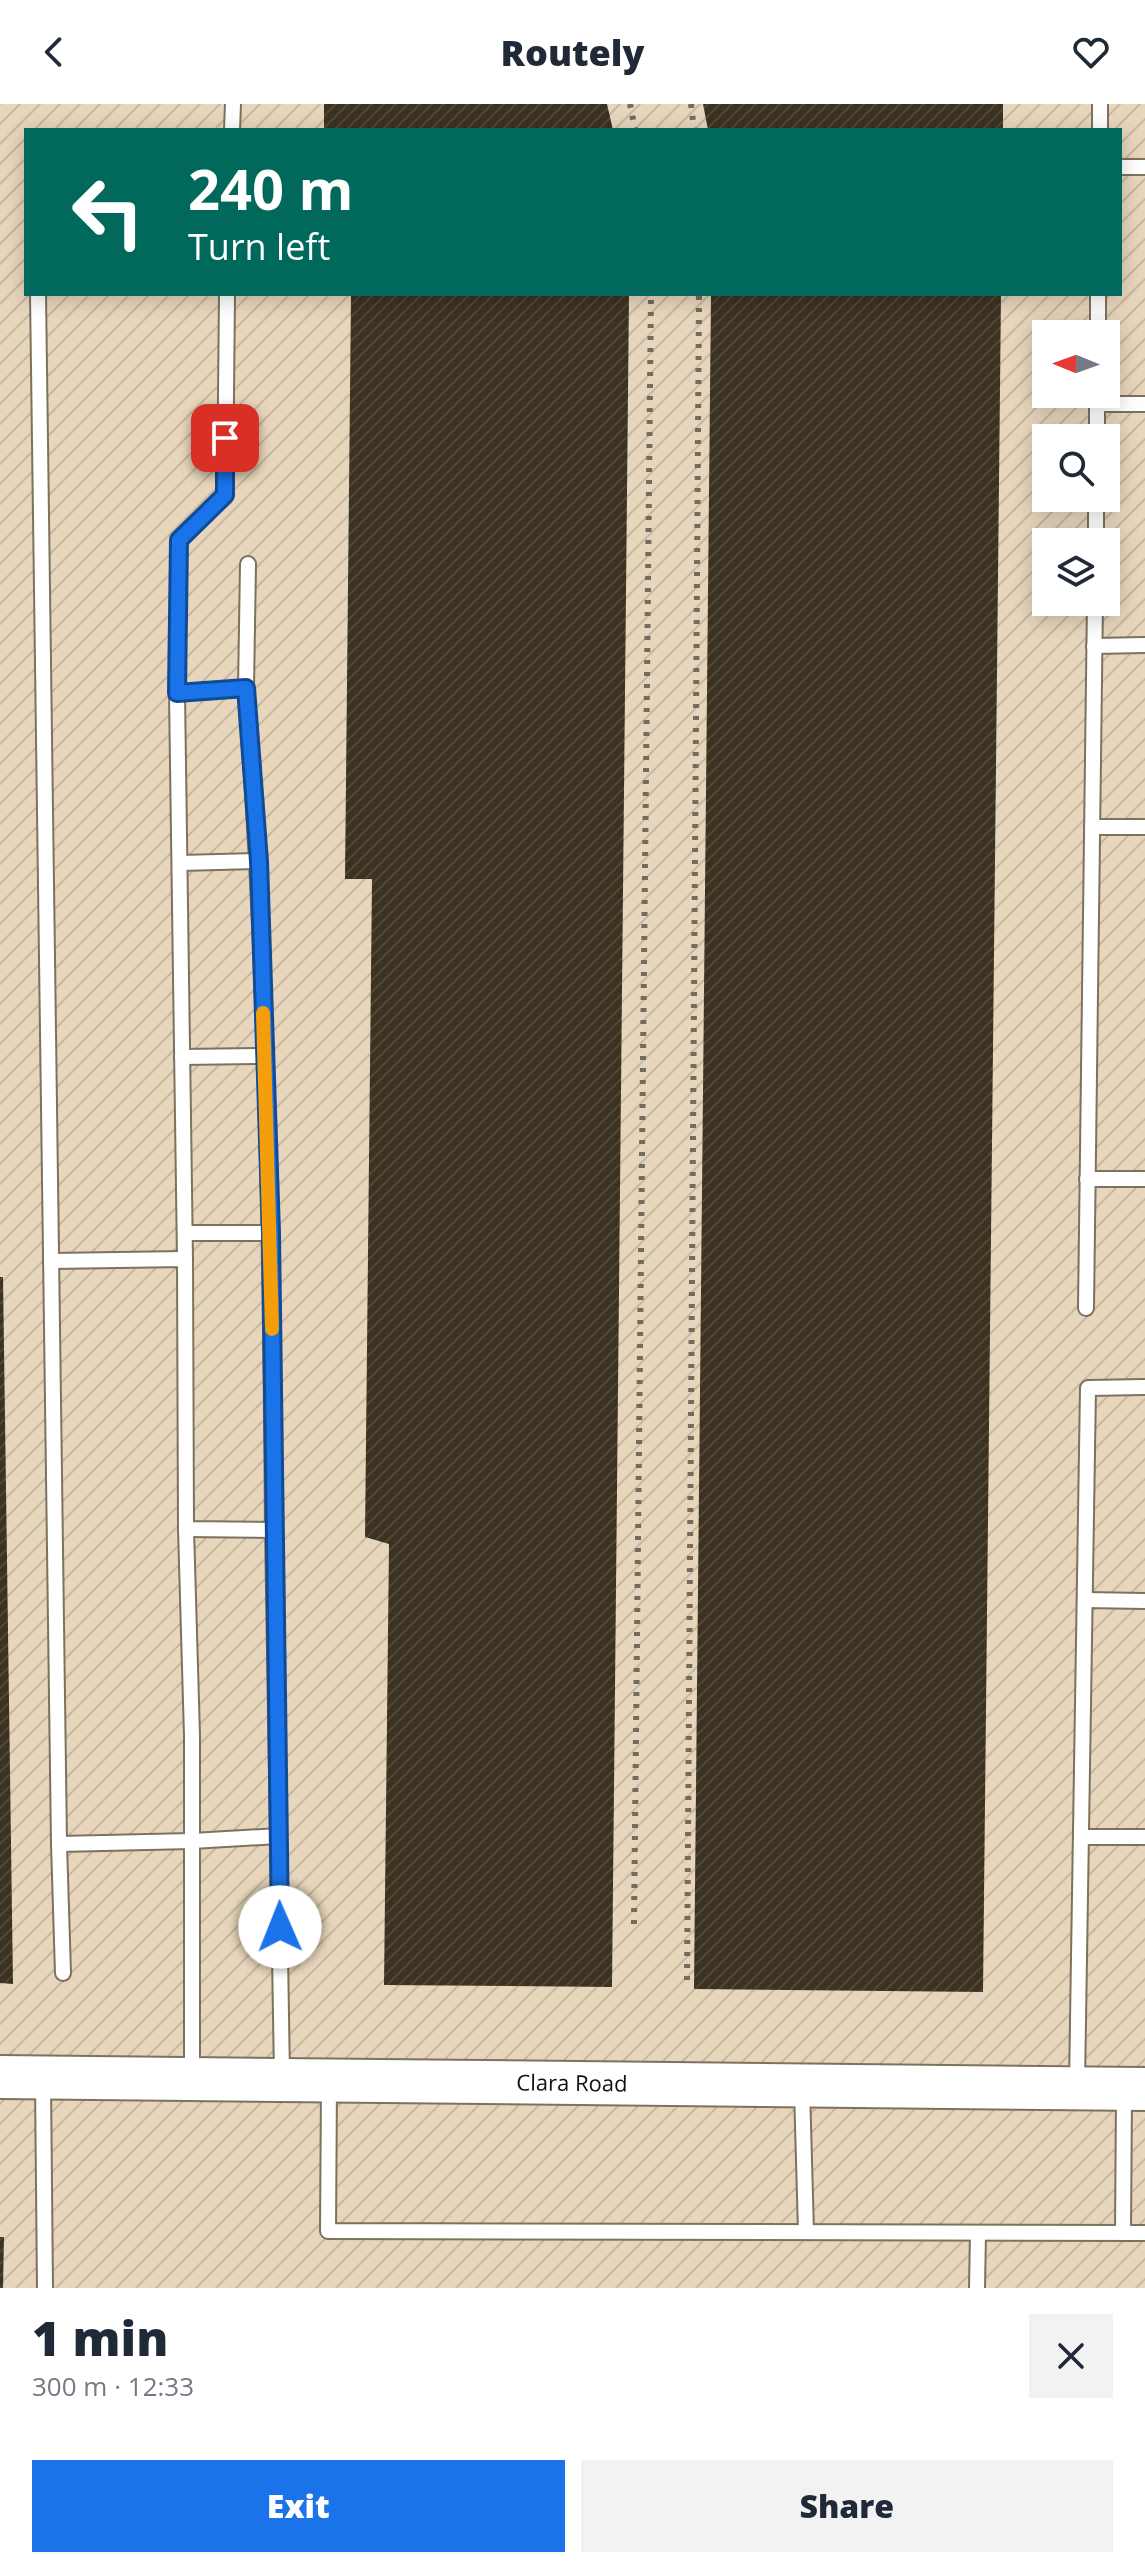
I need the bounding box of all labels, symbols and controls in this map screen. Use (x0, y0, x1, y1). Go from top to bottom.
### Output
text: Routely (501, 28, 644, 77)
icon: back (32, 30, 76, 74)
icon: heart (1069, 30, 1113, 74)
text: 240 m (188, 150, 354, 226)
icon: left (56, 160, 160, 264)
text: Turn left (188, 222, 330, 271)
north arrow (1032, 320, 1120, 408)
map controls (1032, 320, 1120, 616)
pin (191, 404, 259, 472)
icon: arrive (203, 416, 247, 460)
button: search (1032, 424, 1120, 512)
button: layers (1032, 528, 1120, 616)
position arrow (238, 1885, 322, 1969)
street label: Clara Road (516, 2066, 628, 2098)
text: 1 min (32, 2305, 168, 2370)
button: close (1029, 2314, 1113, 2398)
text: 300 m · 12:33 (32, 2368, 194, 2404)
button: Exit (32, 2460, 565, 2552)
button: Share (581, 2460, 1113, 2552)

